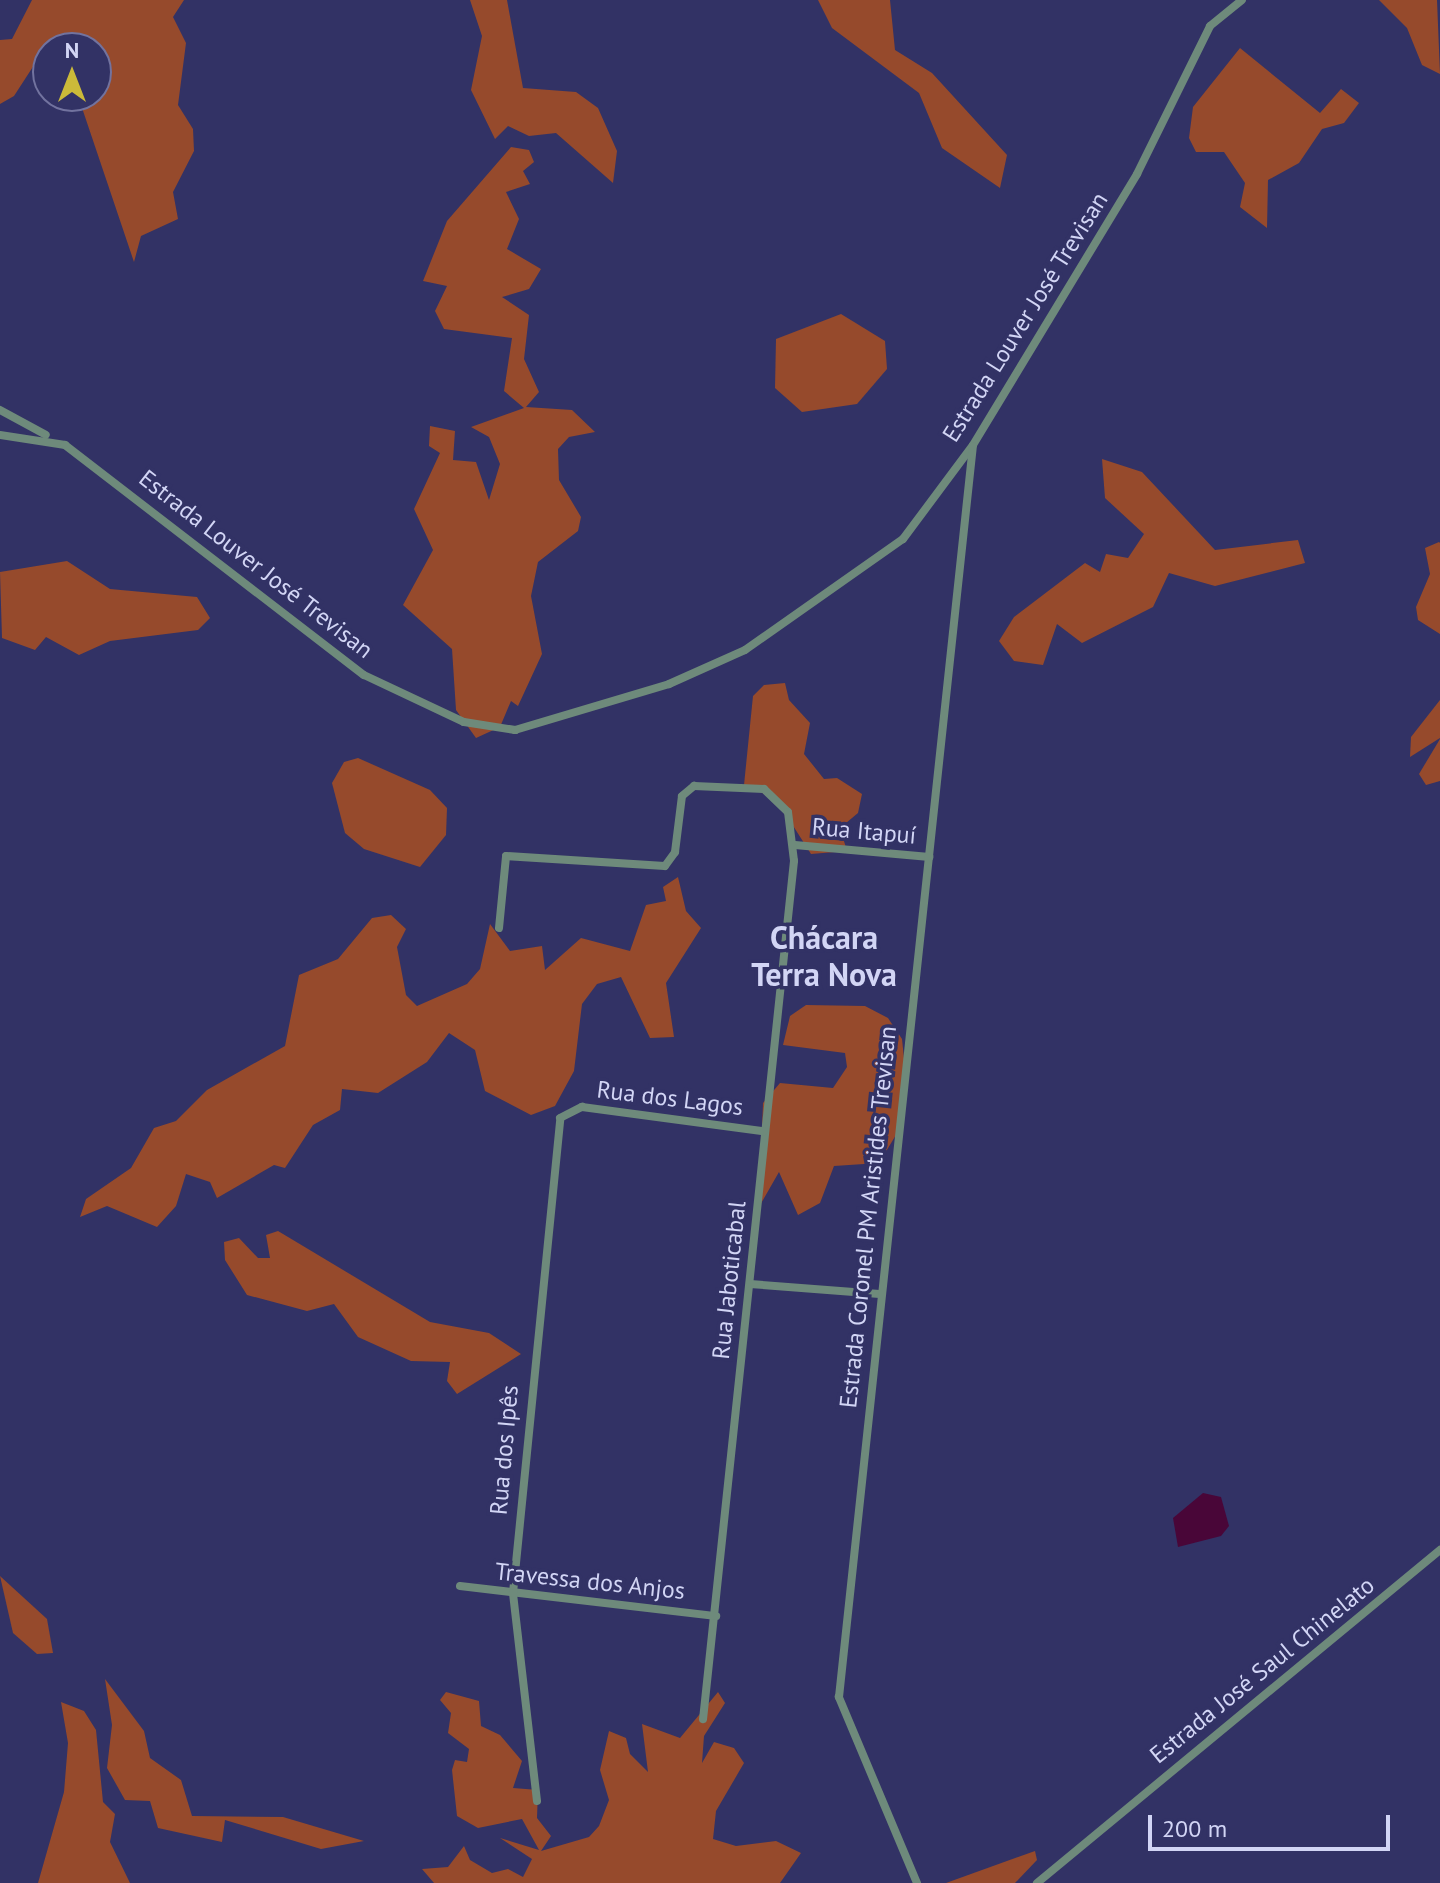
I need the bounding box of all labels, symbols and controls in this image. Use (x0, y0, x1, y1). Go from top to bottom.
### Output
north arrow (32, 32, 112, 112)
text: N (65, 36, 79, 64)
street label: Estrada Louver José Trevisan (936, 187, 1114, 447)
street label: Estrada Louver José Trevisan (133, 464, 379, 664)
street label: Rua Itapuí (811, 812, 917, 850)
district label: Chácara Terra Nova (751, 919, 897, 994)
street label: Estrada Coronel PM Aristides Trevisan (834, 1024, 902, 1410)
street label: Rua dos Lagos (595, 1075, 745, 1121)
street label: Rua Jaboticabal (706, 1199, 752, 1361)
street label: Rua dos Ipês (484, 1384, 524, 1516)
street label: Travessa dos Anjos (493, 1557, 687, 1605)
street label: Estrada José Saul Chinelato (1144, 1571, 1380, 1769)
scale bar (1152, 1799, 1394, 1849)
text: 200 m (1162, 1813, 1227, 1844)

